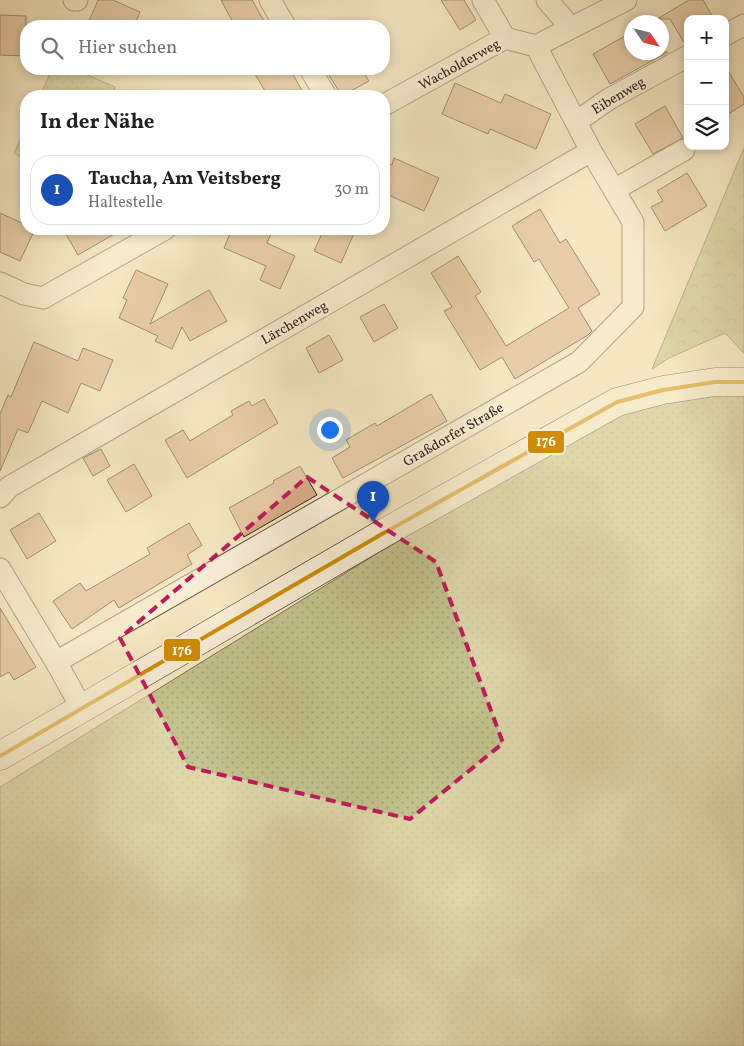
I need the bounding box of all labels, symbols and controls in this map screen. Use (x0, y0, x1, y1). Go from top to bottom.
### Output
north arrow (624, 15, 669, 60)
map controls (684, 15, 729, 150)
button: + (684, 15, 729, 60)
search box (20, 20, 390, 75)
icon: search (38, 34, 66, 62)
text: Hier suchen (78, 35, 177, 61)
street label: Wacholderweg (415, 35, 504, 96)
button: − (684, 60, 729, 105)
street label: Eibenweg (588, 73, 649, 120)
button: layers (684, 105, 729, 150)
text: In der Nähe (40, 108, 155, 137)
text: Taucha, Am Veitsberg (88, 166, 281, 192)
text: 1 (54, 179, 60, 201)
text: 30 m (334, 179, 369, 201)
text: Haltestelle (88, 192, 163, 214)
street label: Lärchenweg (258, 297, 331, 350)
street label: Graßdorfer Straße (400, 399, 508, 472)
your location (317, 417, 343, 443)
line badge: 176 (527, 430, 565, 454)
text: 176 (536, 433, 556, 452)
pin: 1 (357, 481, 389, 522)
line badge: 176 (163, 638, 201, 662)
text: 176 (172, 642, 192, 661)

